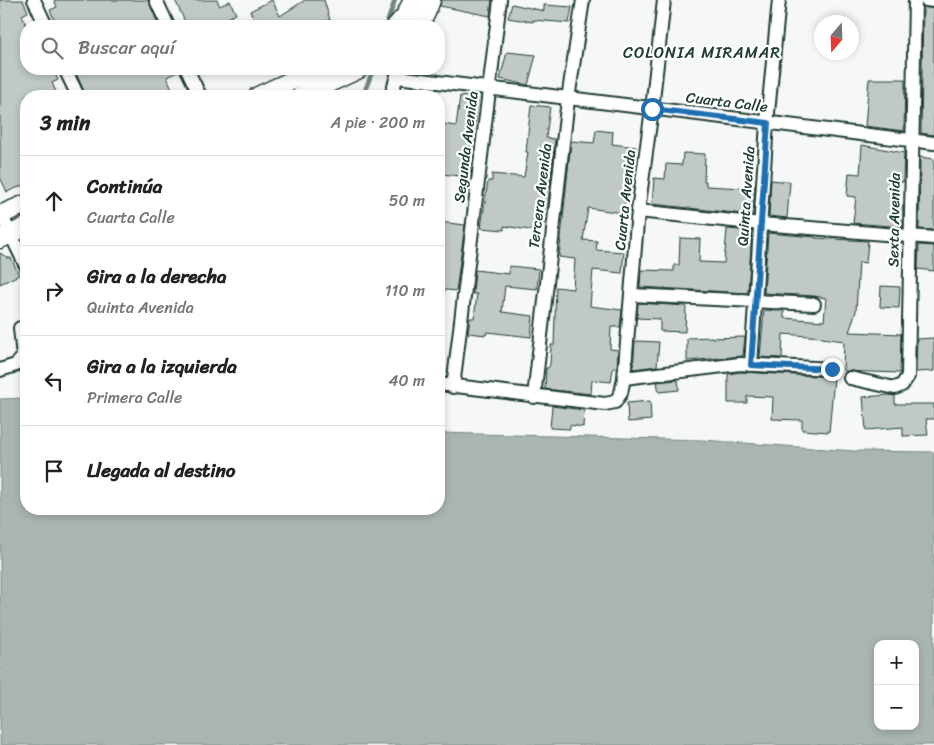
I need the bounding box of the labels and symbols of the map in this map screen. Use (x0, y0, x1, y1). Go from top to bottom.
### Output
north arrow (814, 15, 859, 60)
district label: COLONIA MIRAMAR (623, 38, 781, 67)
street label: Cuarta Calle (685, 84, 770, 120)
street label: Segunda Avenida (446, 89, 486, 204)
route start (641, 98, 664, 121)
street label: Tercera Avenida (521, 141, 559, 250)
street label: Quinta Avenida (730, 145, 762, 247)
street label: Cuarta Avenida (607, 148, 643, 252)
street label: Sexta Avenida (880, 172, 908, 267)
route end (821, 358, 844, 381)

